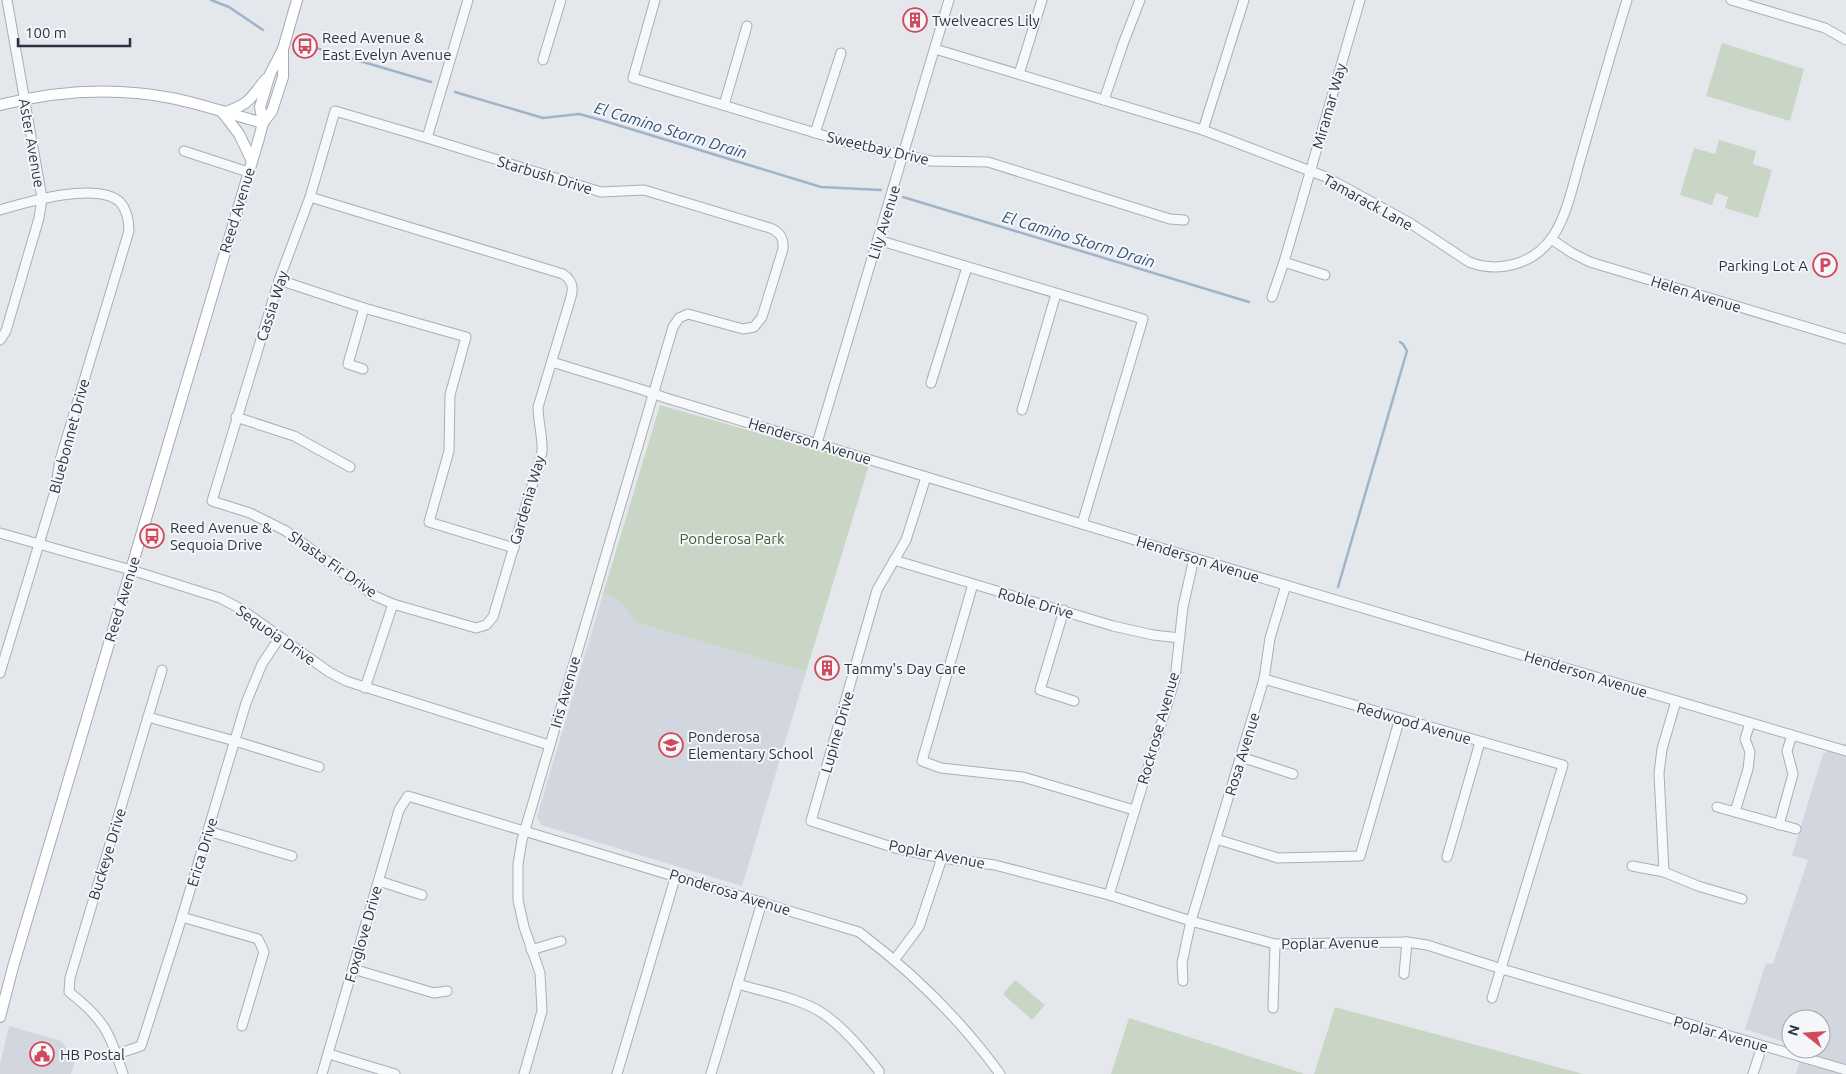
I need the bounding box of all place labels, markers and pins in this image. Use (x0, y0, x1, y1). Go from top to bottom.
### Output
building icon: Twelveacres Lily (902, 7, 928, 33)
place label: Twelveacres Lily (932, 12, 1040, 29)
place label: Reed Avenue & East Evelyn Avenue (322, 29, 451, 63)
bus stop icon: Reed Avenue & East Evelyn Avenue (292, 33, 318, 59)
parking icon: Parking Lot A (1812, 252, 1838, 278)
place label: Parking Lot A (1718, 257, 1808, 274)
place label: Reed Avenue & Sequoia Drive (170, 519, 272, 553)
bus stop icon: Reed Avenue & Sequoia Drive (139, 523, 165, 549)
building icon: Tammy's Day Care (814, 655, 840, 681)
place label: Tammy's Day Care (844, 660, 966, 677)
place label: Ponderosa Elementary School (688, 728, 814, 762)
school or university icon: Ponderosa Elementary School (658, 732, 684, 758)
public building icon: HB Postal (29, 1041, 55, 1067)
place label: HB Postal (60, 1046, 125, 1063)

